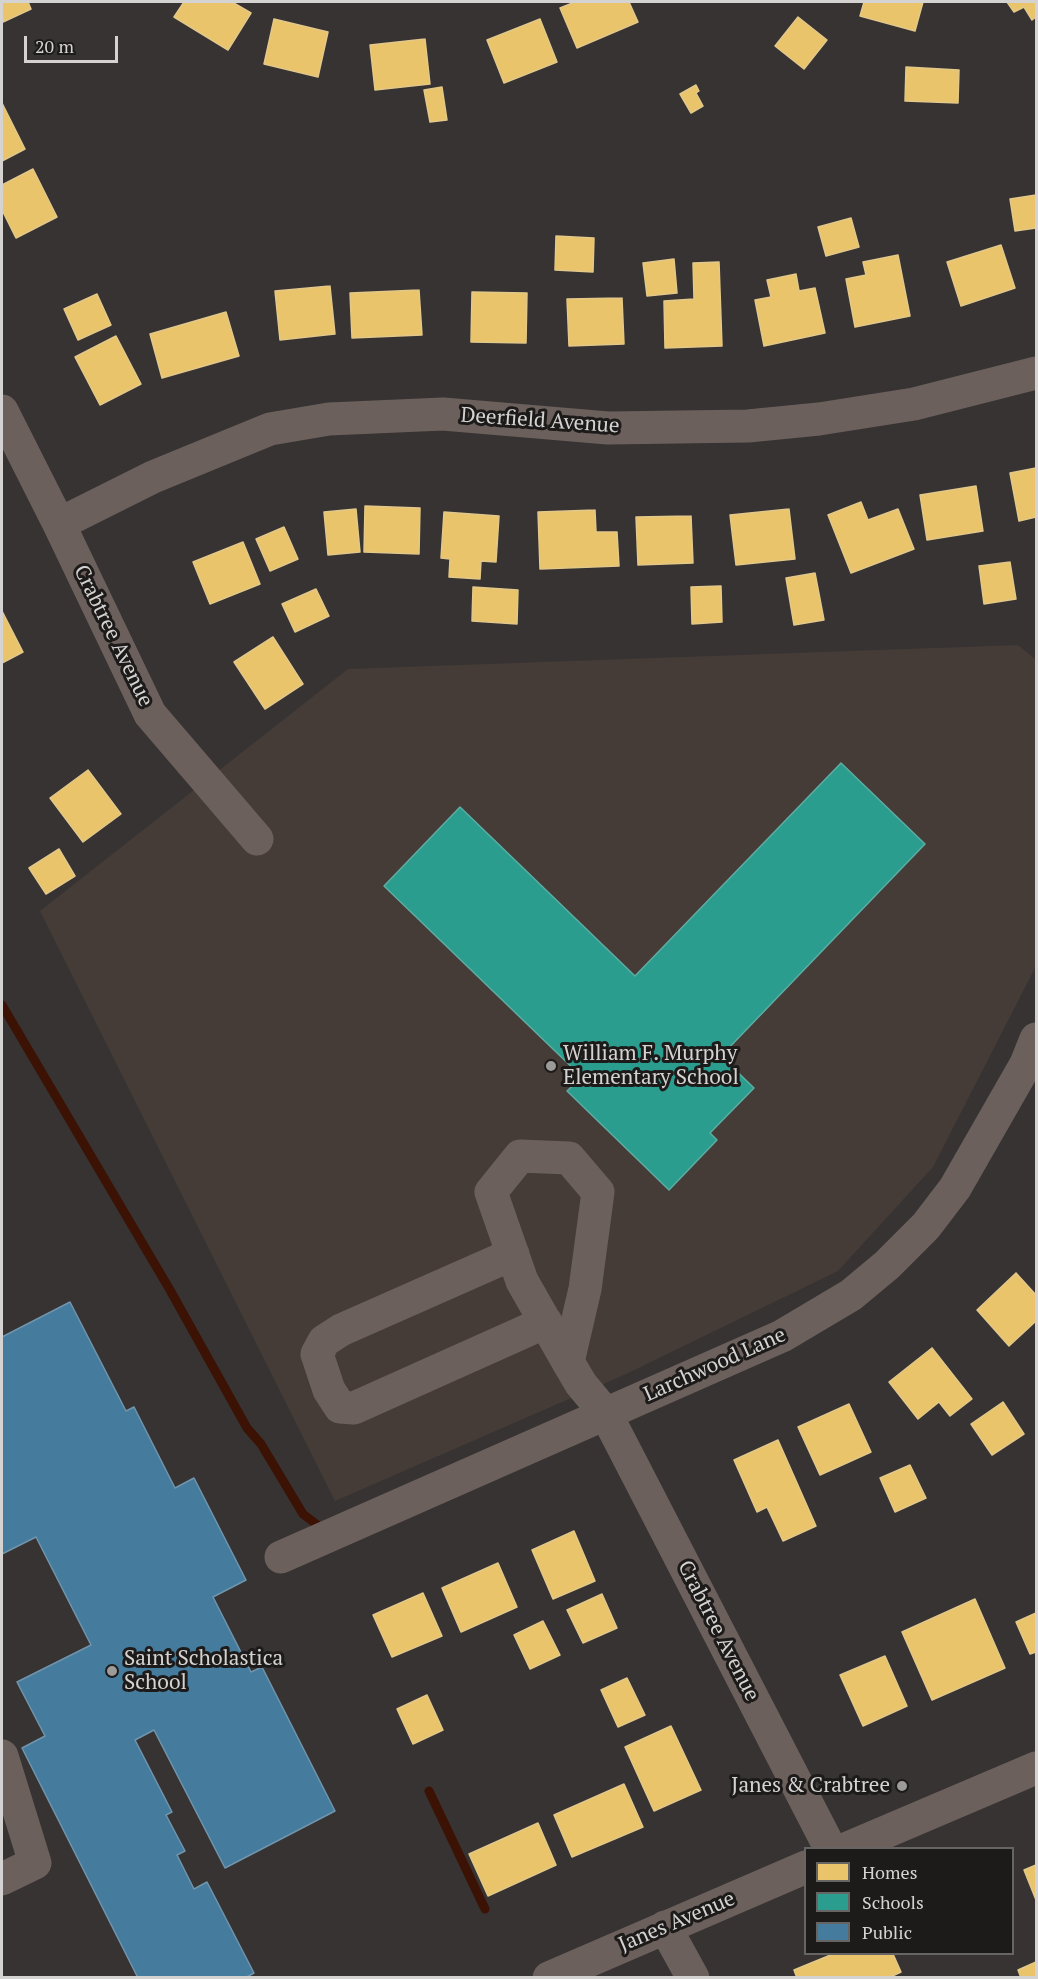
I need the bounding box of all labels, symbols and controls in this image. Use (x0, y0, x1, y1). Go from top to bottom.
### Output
scale bar (27, 24, 122, 62)
text: 20 m (35, 34, 74, 58)
street label: Deerfield Avenue (460, 403, 620, 439)
street label: Crabtree Avenue (68, 561, 158, 711)
place label: William F. Murphy Elementary School (563, 1041, 739, 1091)
marker: William F. Murphy Elementary School (544, 1059, 558, 1073)
street label: Larchwood Lane (640, 1322, 790, 1408)
street label: Crabtree Avenue (672, 1557, 764, 1705)
place label: Saint Scholastica School (124, 1646, 283, 1696)
marker: Saint Scholastica School (105, 1664, 119, 1678)
place label: Janes & Crabtree (731, 1773, 890, 1799)
marker: Janes & Crabtree (895, 1779, 909, 1793)
legend (804, 1847, 1014, 1955)
text: Homes (862, 1860, 917, 1884)
street label: Janes Avenue (615, 1886, 739, 1958)
text: Schools (862, 1890, 924, 1914)
text: Public (862, 1920, 912, 1944)

